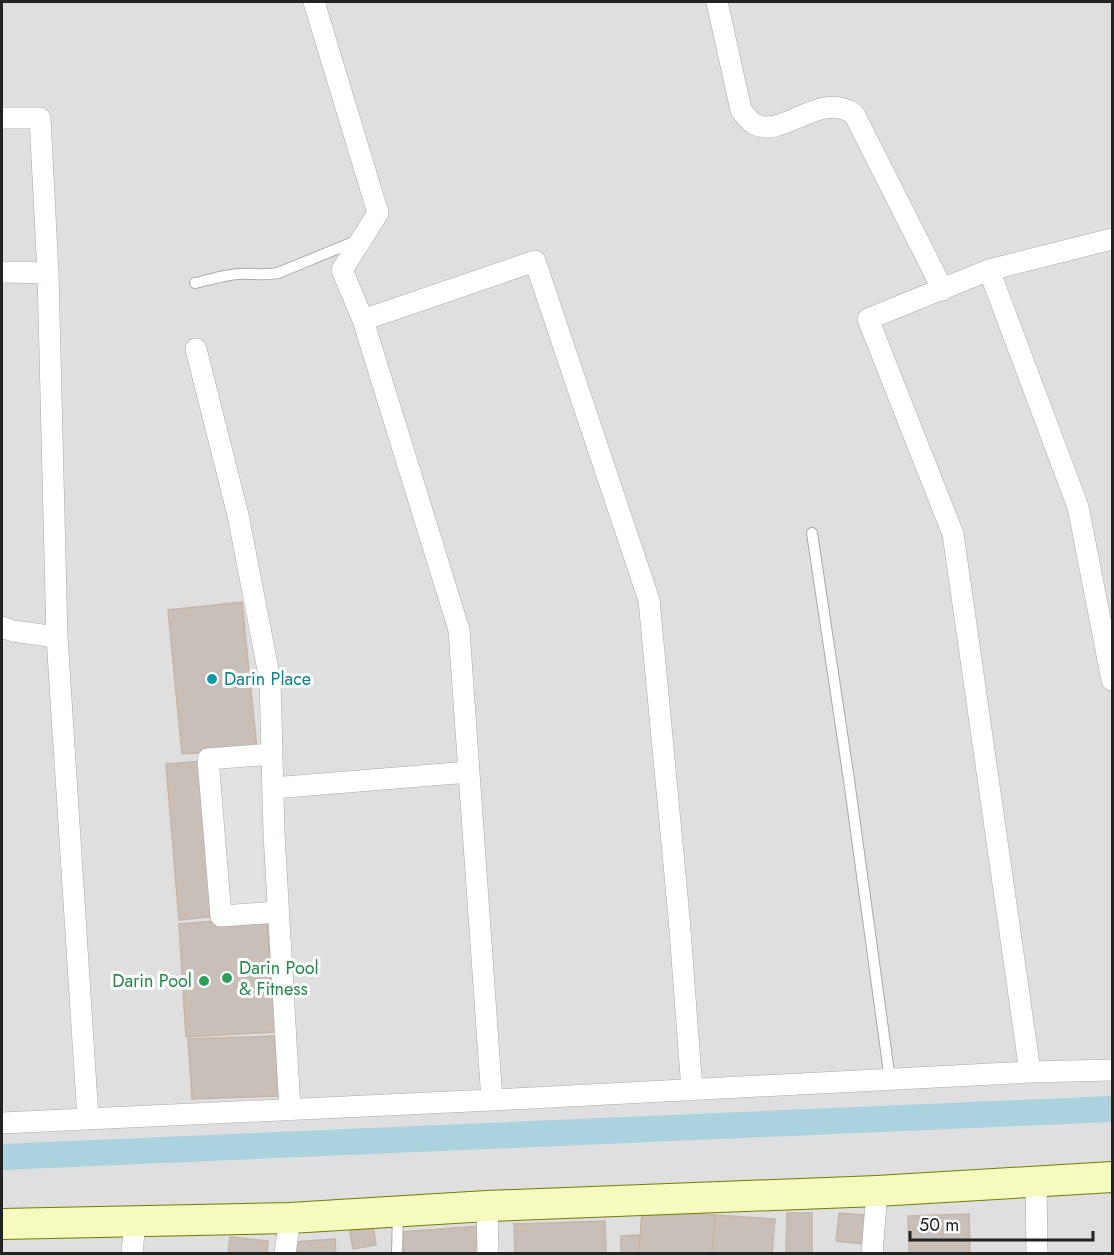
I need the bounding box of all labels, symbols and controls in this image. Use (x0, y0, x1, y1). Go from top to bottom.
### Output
place label: Darin Place (224, 666, 311, 692)
marker: Darin Place (205, 672, 219, 686)
place label: Darin Pool & Fitness (239, 955, 319, 1002)
place label: Darin Pool (112, 968, 192, 994)
marker: Darin Pool & Fitness (220, 971, 234, 985)
marker: Darin Pool (197, 974, 211, 988)
scale bar (910, 1204, 1093, 1242)
text: 50 m (919, 1212, 959, 1238)

